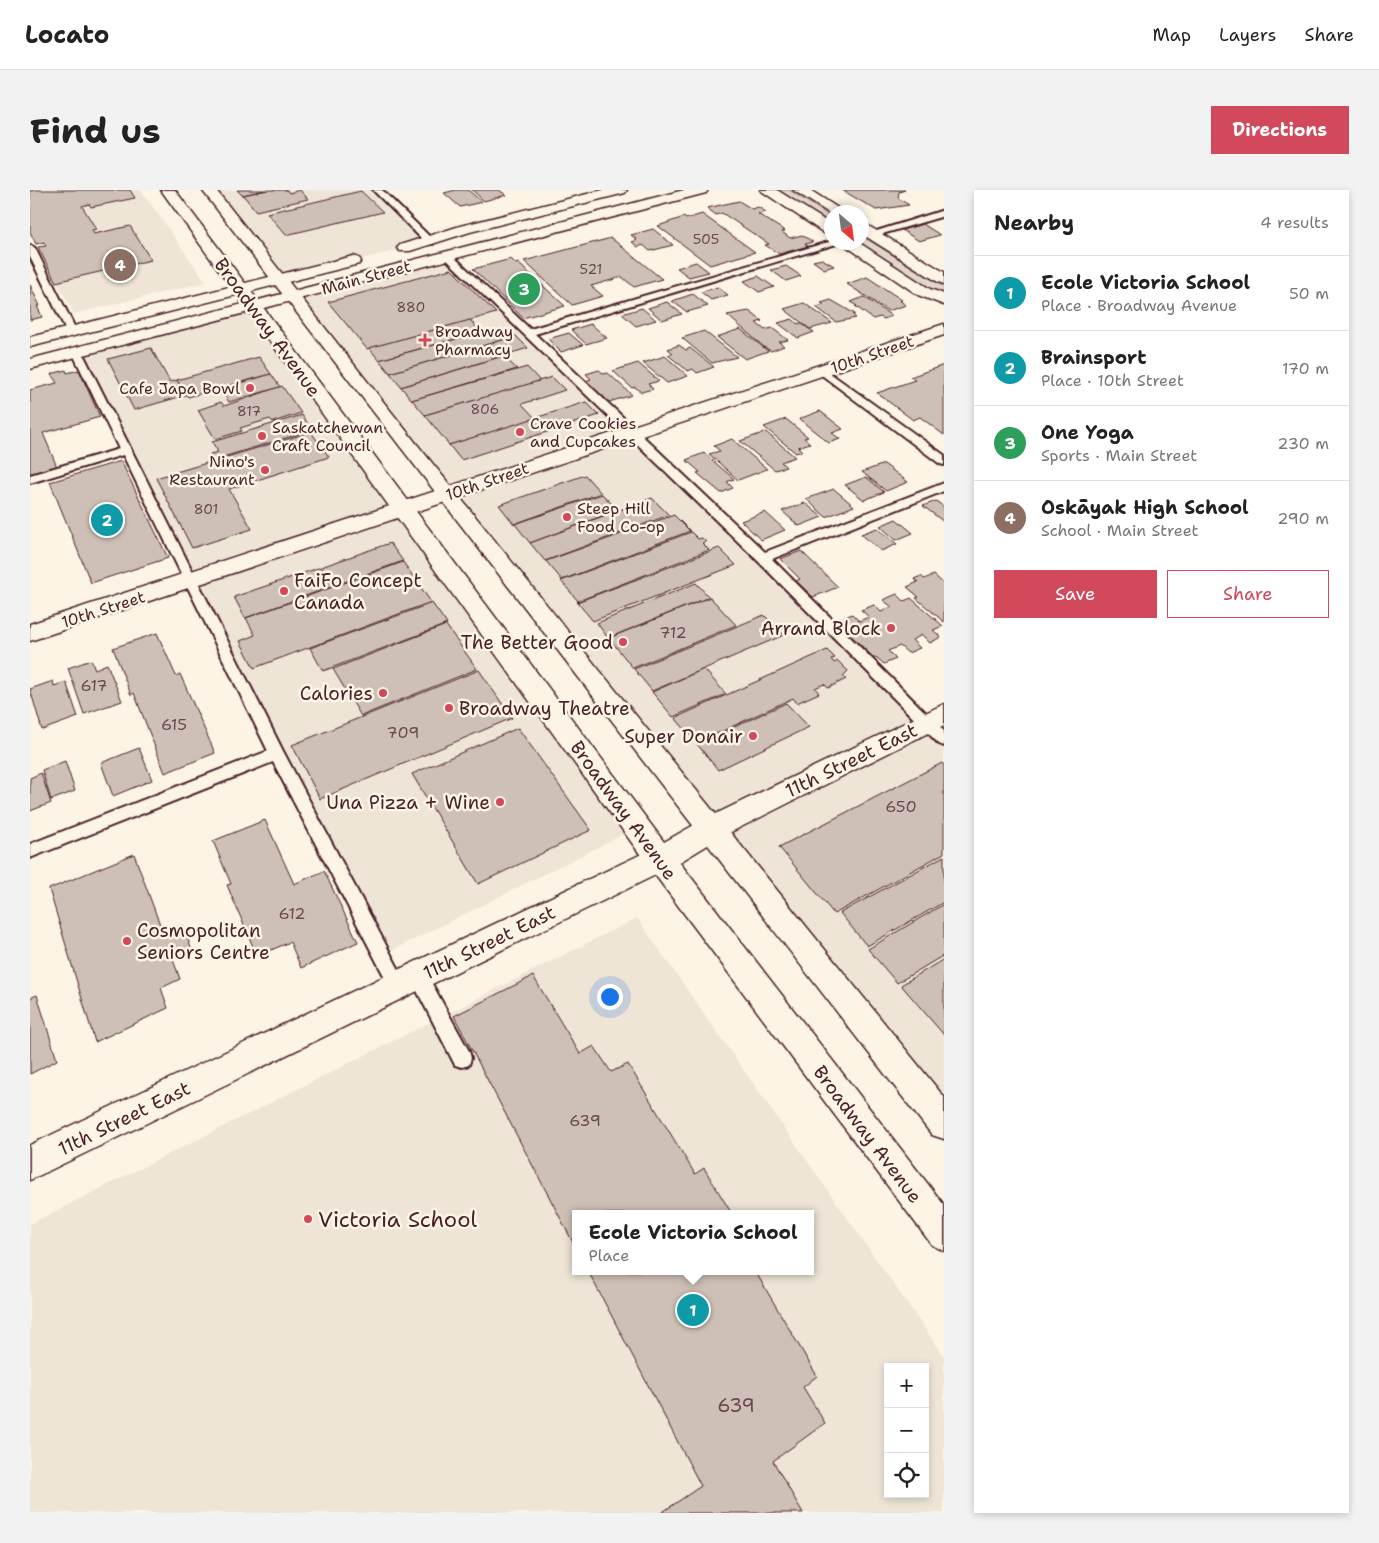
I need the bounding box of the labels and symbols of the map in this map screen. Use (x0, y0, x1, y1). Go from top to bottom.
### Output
north arrow (824, 205, 869, 250)
house number: 505 (693, 230, 719, 248)
pin: 4 (104, 246, 136, 284)
street label: Broadway Avenue (209, 253, 327, 402)
street label: Main Street (319, 255, 413, 300)
house number: 521 (580, 260, 602, 278)
pin: 3 (508, 270, 540, 308)
house number: 880 (397, 298, 425, 316)
place label: Broadway Pharmacy (435, 321, 513, 360)
street label: 10th Street (828, 330, 917, 379)
marker: Broadway Pharmacy (419, 334, 431, 346)
place label: Cafe Japa Bowl (119, 378, 240, 399)
marker: Cafe Japa Bowl (244, 382, 256, 394)
house number: 806 (471, 400, 499, 418)
house number: 817 (237, 402, 261, 420)
place label: Crave Cookies and Cupcakes (530, 413, 637, 452)
place label: Saskatchewan Craft Council (272, 417, 383, 456)
marker: Crave Cookies and Cupcakes (514, 426, 526, 438)
marker: Saskatchewan Craft Council (256, 430, 268, 442)
place label: Nino's Restaurant (169, 451, 255, 490)
street label: 10th Street (443, 457, 532, 506)
marker: Nino's Restaurant (259, 464, 271, 476)
place label: Steep Hill Food Co-op (577, 498, 665, 537)
house number: 801 (194, 500, 218, 518)
pin: 2 (91, 501, 123, 539)
marker: Steep Hill Food Co-op (561, 511, 573, 523)
place label: FaiFo Concept Canada (294, 568, 422, 615)
marker: FaiFo Concept Canada (278, 585, 290, 597)
street label: 10th Street (59, 586, 148, 633)
place label: Arrand Block (761, 616, 881, 641)
house number: 712 (659, 622, 687, 643)
marker: Arrand Block (885, 622, 897, 634)
place label: The Better Good (461, 630, 613, 655)
marker: The Better Good (617, 636, 629, 648)
house number: 617 (80, 675, 108, 696)
place label: Calories (300, 681, 373, 706)
marker: Calories (377, 687, 389, 699)
place label: Broadway Theatre (459, 696, 630, 721)
marker: Broadway Theatre (443, 702, 455, 714)
house number: 615 (161, 714, 187, 735)
street label: 11th Street East (781, 718, 921, 803)
house number: 709 (387, 722, 419, 743)
place label: Super Donair (624, 724, 743, 749)
marker: Super Donair (747, 730, 759, 742)
street label: Broadway Avenue (565, 736, 683, 885)
place label: Una Pizza + Wine (326, 790, 490, 815)
marker: Una Pizza + Wine (494, 796, 506, 808)
house number: 650 (885, 796, 917, 817)
street label: 11th Street East (419, 900, 559, 985)
house number: 612 (278, 903, 306, 924)
place label: Cosmopolitan Seniors Centre (137, 918, 270, 965)
marker: Cosmopolitan Seniors Centre (121, 935, 133, 947)
your location (597, 984, 623, 1010)
street label: Broadway Avenue (808, 1060, 928, 1208)
street label: 11th Street East (54, 1076, 194, 1161)
house number: 639 (569, 1110, 601, 1131)
place label: Victoria School (318, 1205, 478, 1234)
marker: Victoria School (302, 1213, 314, 1225)
pin: 1 (677, 1291, 709, 1329)
house number: 639 (717, 1393, 755, 1418)

